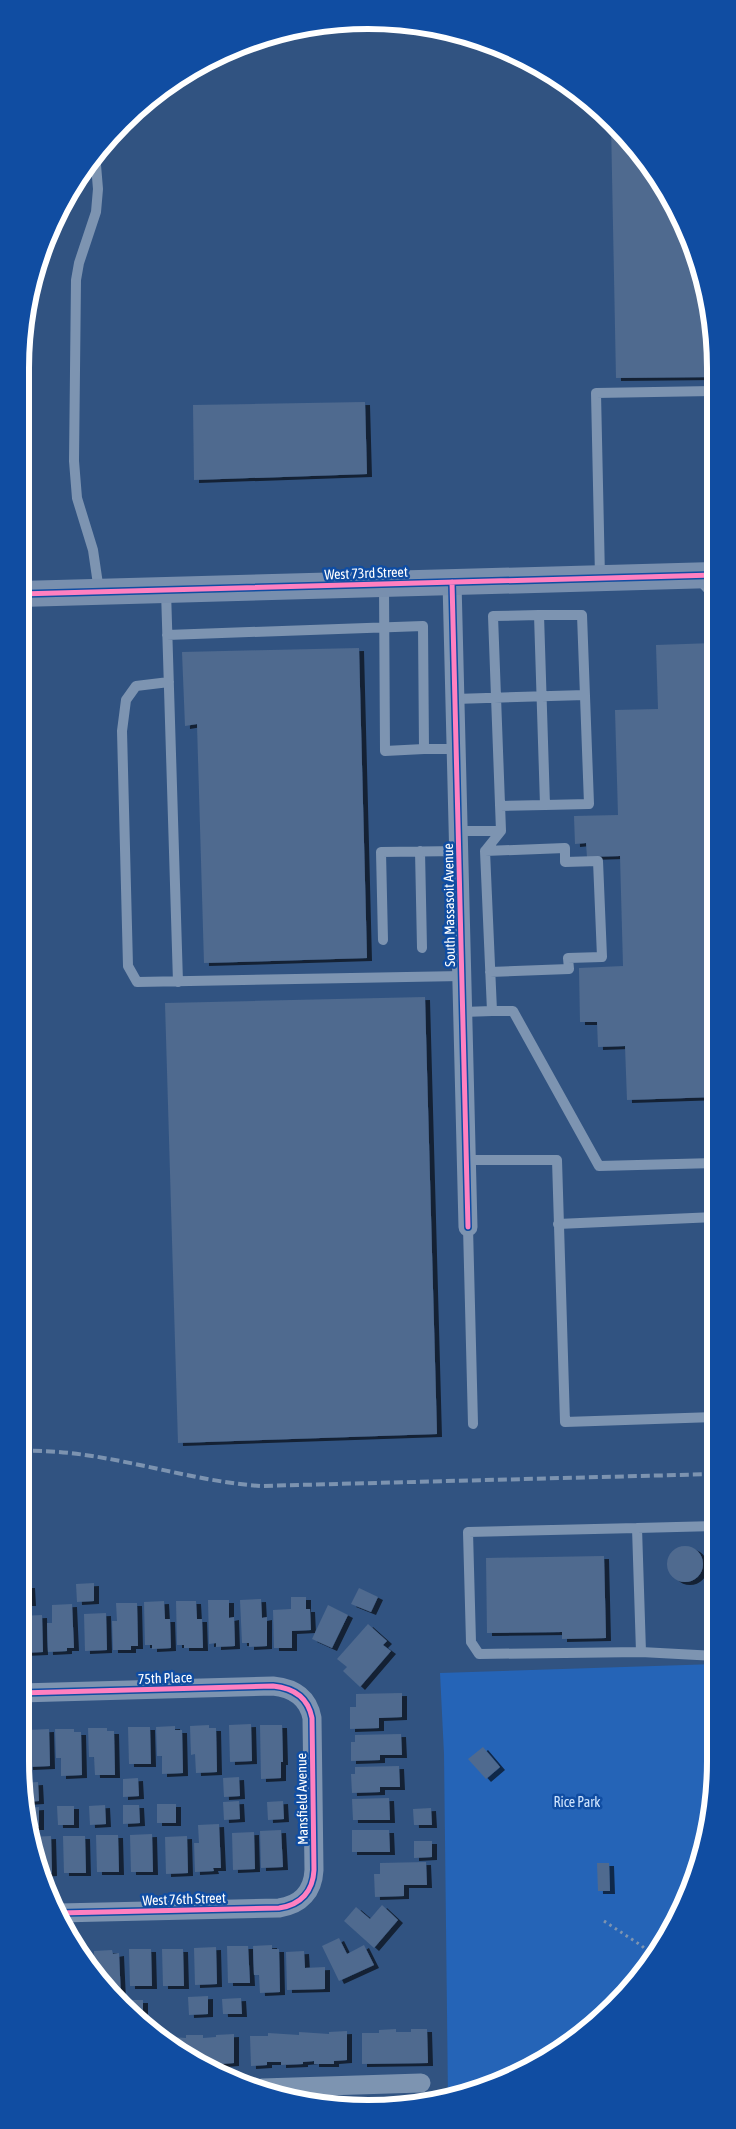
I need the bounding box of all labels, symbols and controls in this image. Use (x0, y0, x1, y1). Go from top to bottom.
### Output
street label: West 73rd Street (324, 564, 408, 582)
street label: South Massasoit Avenue (440, 843, 458, 967)
street label: 75th Place (137, 1669, 193, 1687)
street label: Mansfield Avenue (293, 1753, 311, 1845)
park label: Rice Park (553, 1794, 601, 1810)
street label: West 76th Street (142, 1890, 226, 1908)

